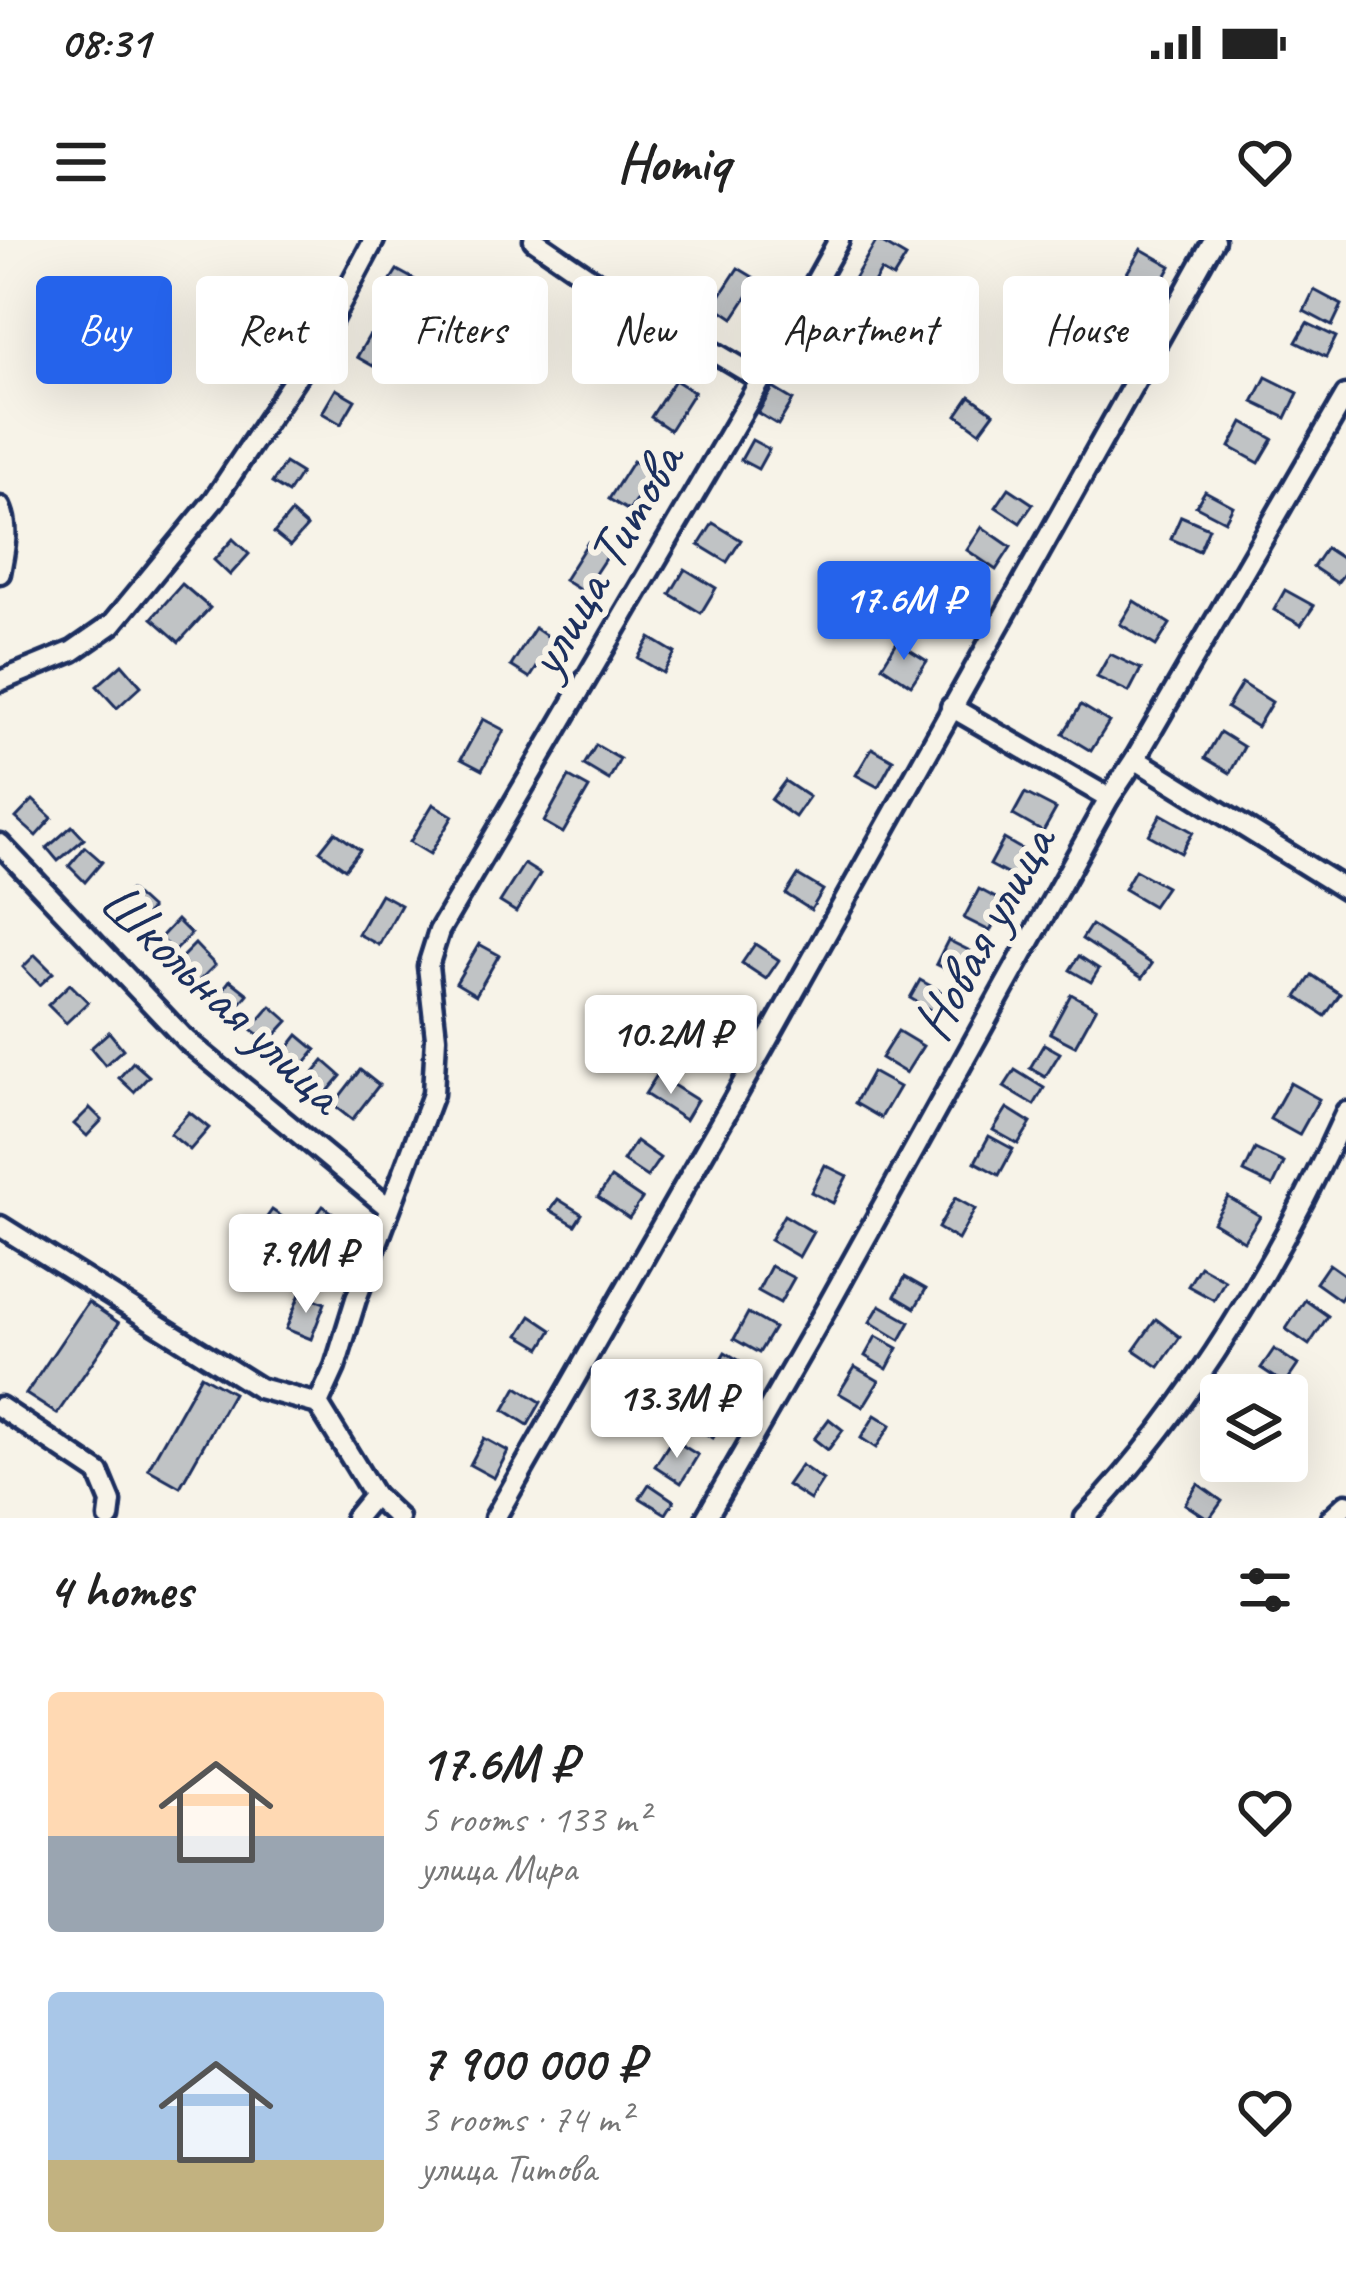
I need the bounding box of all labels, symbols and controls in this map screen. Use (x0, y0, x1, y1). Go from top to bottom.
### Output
text: 08:31 (60, 14, 150, 71)
text: Homiq (617, 128, 729, 196)
icon: menu (48, 129, 114, 195)
icon: heart (1232, 129, 1298, 195)
chip: Buy (36, 276, 172, 384)
chip: Rent (196, 276, 348, 384)
chip: Filters (372, 276, 548, 384)
chip: New (572, 276, 717, 384)
chip: Apartment (741, 276, 979, 384)
chip: House (1003, 276, 1169, 384)
street label: улица Титова (507, 427, 702, 692)
pin: 17.6M ₽ (793, 561, 1015, 663)
text: 17.6M ₽ (844, 575, 964, 624)
street label: Новая улица (895, 810, 1073, 1052)
street label: Школьная улица (85, 866, 362, 1131)
pin: 10.2M ₽ (560, 995, 782, 1097)
text: 10.2M ₽ (612, 1009, 730, 1058)
pin: 7.9M ₽ (208, 1214, 404, 1316)
text: 7.9M ₽ (256, 1228, 356, 1277)
pin: 13.3M ₽ (566, 1359, 788, 1461)
text: 13.3M ₽ (618, 1373, 736, 1422)
map controls (1200, 1374, 1308, 1482)
button: layers (1200, 1374, 1308, 1482)
icon: filters (1232, 1557, 1298, 1623)
text: 4 homes (48, 1558, 192, 1622)
text: 17.6M ₽ (420, 1731, 576, 1795)
icon: home (144, 1740, 288, 1884)
icon: heart (1232, 1779, 1298, 1845)
text: 5 rooms · 133 m² (420, 1795, 648, 1844)
text: улица Мира (420, 1844, 577, 1893)
text: 7 900 000 ₽ (420, 2031, 643, 2095)
icon: home (144, 2040, 288, 2184)
icon: heart (1232, 2079, 1298, 2145)
text: 3 rooms · 74 m² (420, 2095, 631, 2144)
text: улица Титова (420, 2144, 596, 2193)

